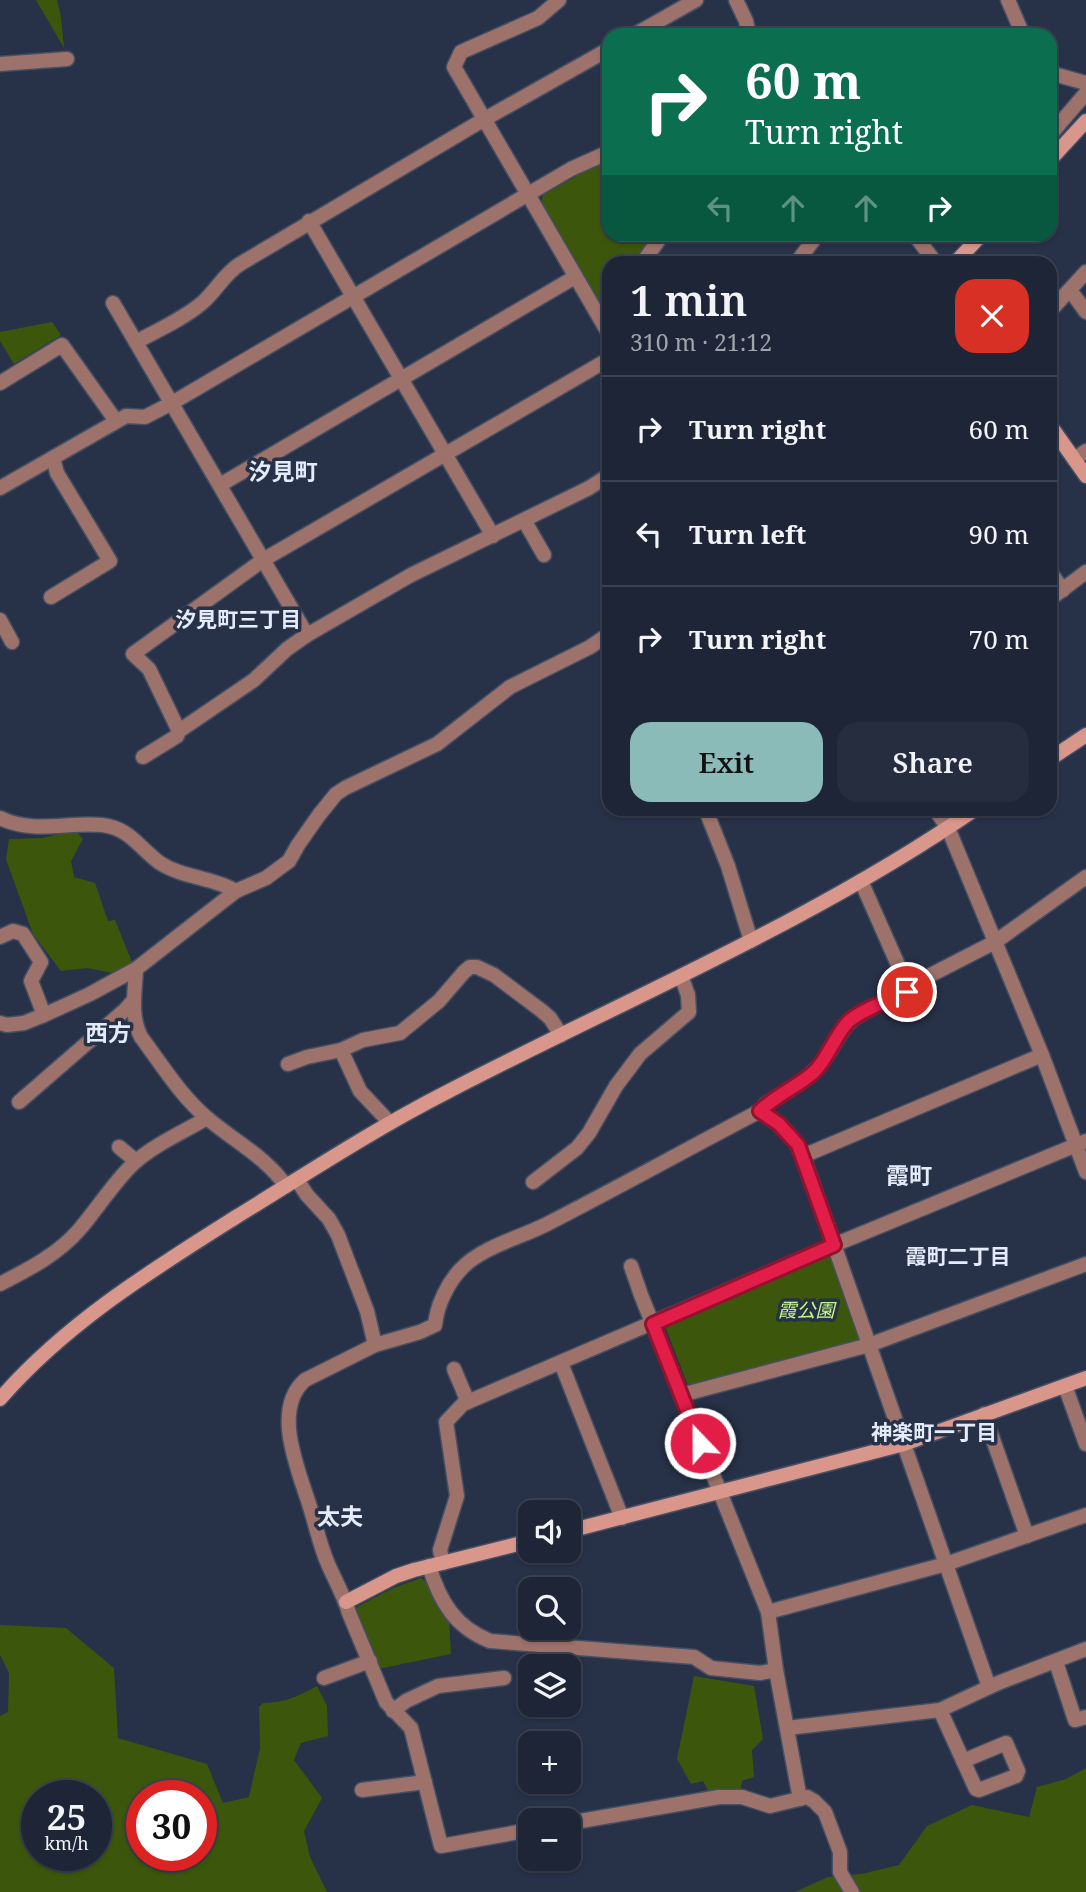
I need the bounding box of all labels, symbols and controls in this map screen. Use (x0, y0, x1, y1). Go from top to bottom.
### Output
text: 60 m (745, 47, 861, 113)
icon: right (630, 56, 721, 147)
text: Turn right (745, 110, 903, 153)
icon: left (701, 189, 739, 227)
icon: ahead (774, 189, 812, 227)
icon: ahead (847, 189, 885, 227)
icon: right (920, 189, 958, 227)
text: 1 min (630, 271, 747, 328)
button: close (955, 279, 1029, 353)
text: 310 m · 21:12 (630, 326, 772, 358)
icon: right (630, 410, 668, 448)
text: Turn right (689, 411, 826, 447)
text: 60 m (969, 411, 1029, 447)
district label: 汐見町 (249, 455, 318, 487)
icon: left (630, 515, 668, 553)
text: Turn left (689, 516, 806, 552)
text: 90 m (969, 516, 1029, 552)
district label: 汐見町三丁目 (175, 605, 301, 633)
icon: right (630, 620, 668, 658)
text: Turn right (689, 621, 826, 657)
text: 70 m (969, 621, 1029, 657)
button: Exit (630, 722, 823, 802)
button: Share (837, 722, 1029, 802)
pin (877, 962, 937, 1022)
icon: arrive (888, 973, 926, 1011)
district label: 西方 (85, 1016, 131, 1048)
district label: 霞町 (886, 1159, 932, 1191)
district label: 霞町二丁目 (906, 1242, 1011, 1270)
park label: 霞公園 (777, 1297, 837, 1323)
position arrow (663, 1406, 737, 1480)
district label: 神楽町一丁目 (871, 1418, 997, 1446)
district label: 太夫 (317, 1500, 363, 1532)
map controls (518, 1500, 581, 1871)
button: sound (518, 1500, 581, 1563)
button: search (518, 1577, 581, 1640)
button: layers (518, 1654, 581, 1717)
button: + (518, 1731, 581, 1794)
speed limit sign: 30 (126, 1780, 217, 1871)
text: 25 (47, 1793, 86, 1840)
button: − (518, 1808, 581, 1871)
text: km/h (44, 1831, 89, 1855)

